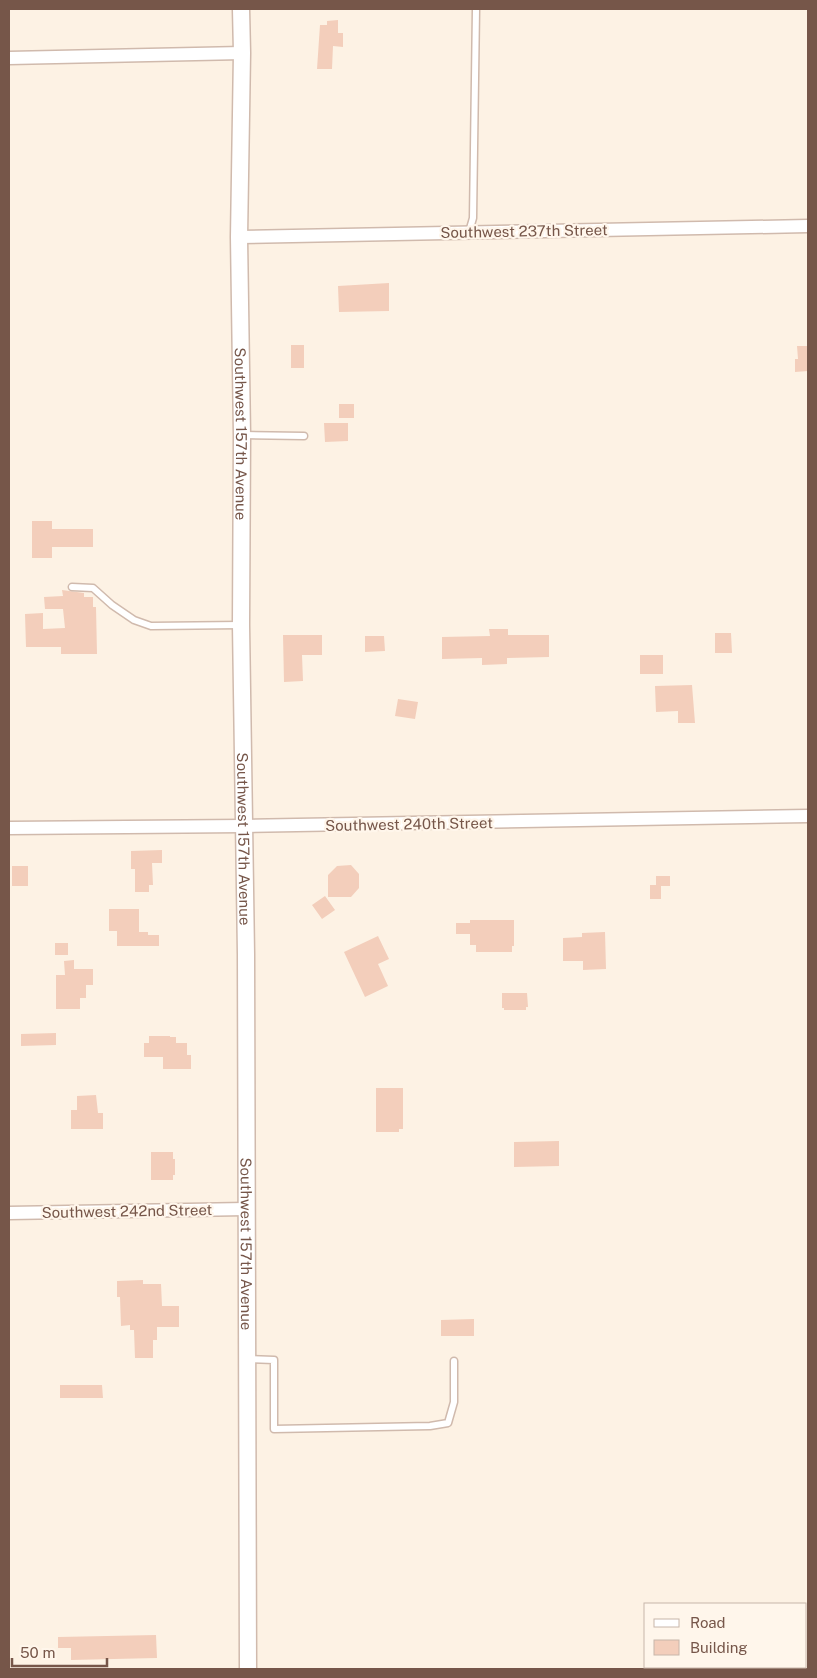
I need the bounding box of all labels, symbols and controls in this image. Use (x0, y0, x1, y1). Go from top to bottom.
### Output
street label: Southwest 237th Street (440, 221, 608, 241)
street label: Southwest 157th Avenue (232, 347, 251, 520)
street label: Southwest 157th Avenue (234, 752, 254, 925)
street label: Southwest 240th Street (325, 814, 493, 834)
street label: Southwest 157th Avenue (238, 1157, 256, 1330)
street label: Southwest 242nd Street (42, 1201, 213, 1221)
legend (644, 1603, 807, 1668)
text: Road (690, 1614, 726, 1631)
scale bar (12, 1636, 108, 1668)
text: Building (690, 1639, 748, 1656)
text: 50 m (20, 1644, 55, 1661)

